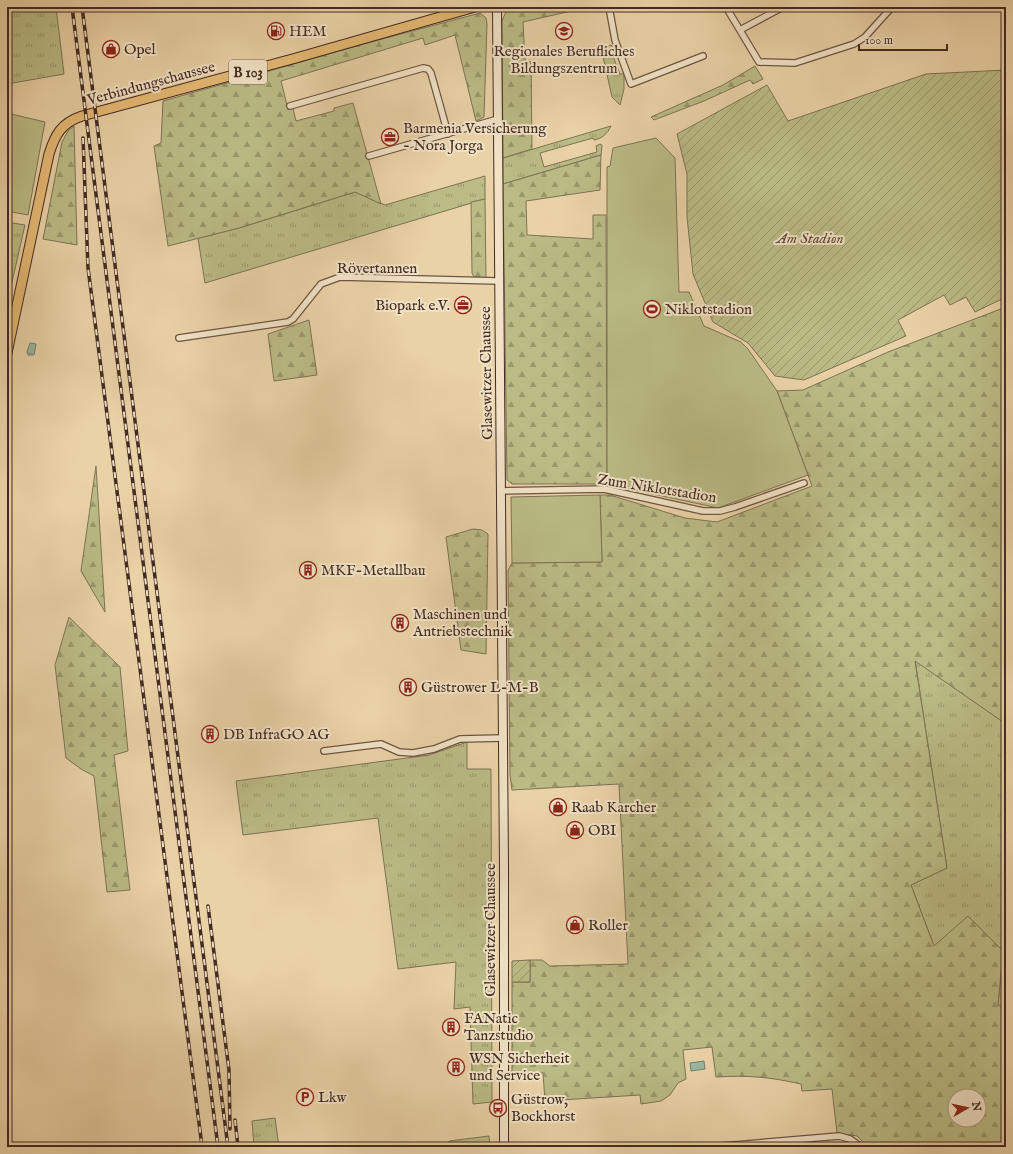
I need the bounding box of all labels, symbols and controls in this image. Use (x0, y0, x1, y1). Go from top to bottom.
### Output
fuel station icon: HEM (266, 21, 286, 41)
school or university icon: Regionales Berufliches Bildungszentrum (554, 21, 574, 41)
place label: HEM (289, 22, 326, 41)
scale bar (859, 26, 947, 52)
text: 100 m (865, 33, 893, 48)
shop icon: Opel (101, 39, 121, 59)
place label: Opel (124, 40, 156, 59)
place label: Regionales Berufliches Bildungszentrum (494, 42, 634, 78)
street label: Verbindungschaussee (84, 57, 217, 110)
road number: B 103 (229, 60, 267, 84)
place label: Barmenia Versicherung - Nora Jorga (403, 119, 547, 155)
office icon: Barmenia Versicherung - Nora Jorga (380, 127, 400, 147)
park label: Am Stadion (775, 229, 843, 248)
street label: Rövertannen (337, 259, 417, 278)
office icon: Biopark e.V. (453, 295, 473, 315)
place label: Biopark e.V. (375, 296, 450, 315)
sports icon: Niklotstadion (642, 299, 662, 319)
place label: Niklotstadion (665, 300, 752, 319)
street label: Glasewitzer Chaussee (476, 306, 497, 440)
street label: Zum Niklotstadion (596, 470, 718, 507)
building icon: MKF-Metallbau (298, 560, 318, 580)
place label: MKF-Metallbau (321, 561, 426, 580)
place label: Maschinen und Antriebstechnik (412, 605, 513, 641)
building icon: Maschinen und Antriebstechnik (390, 613, 410, 633)
building icon: Güstrower L-M-B (398, 677, 418, 697)
place label: Güstrower L-M-B (421, 678, 539, 697)
building icon: DB InfraGO AG (200, 724, 220, 744)
place label: DB InfraGO AG (223, 725, 329, 744)
shop icon: Raab Karcher (548, 797, 568, 817)
place label: Raab Karcher (571, 798, 657, 817)
shop icon: OBI (565, 820, 585, 840)
place label: OBI (588, 821, 617, 840)
street label: Glasewitzer Chaussee (481, 863, 500, 997)
shop icon: Roller (565, 915, 585, 935)
place label: Roller (588, 916, 628, 935)
place label: FANatic Tanzstudio (464, 1009, 533, 1045)
building icon: FANatic Tanzstudio (441, 1017, 461, 1037)
place label: WSN Sicherheit und Service (469, 1049, 570, 1085)
building icon: WSN Sicherheit und Service (446, 1057, 466, 1077)
parking icon: Lkw (295, 1087, 315, 1107)
place label: Lkw (318, 1088, 348, 1107)
north arrow (947, 1088, 987, 1128)
place label: Güstrow, Bockhorst (511, 1090, 575, 1126)
bus stop icon: Güstrow, Bockhorst (488, 1098, 508, 1118)
text: N (968, 1100, 984, 1113)

